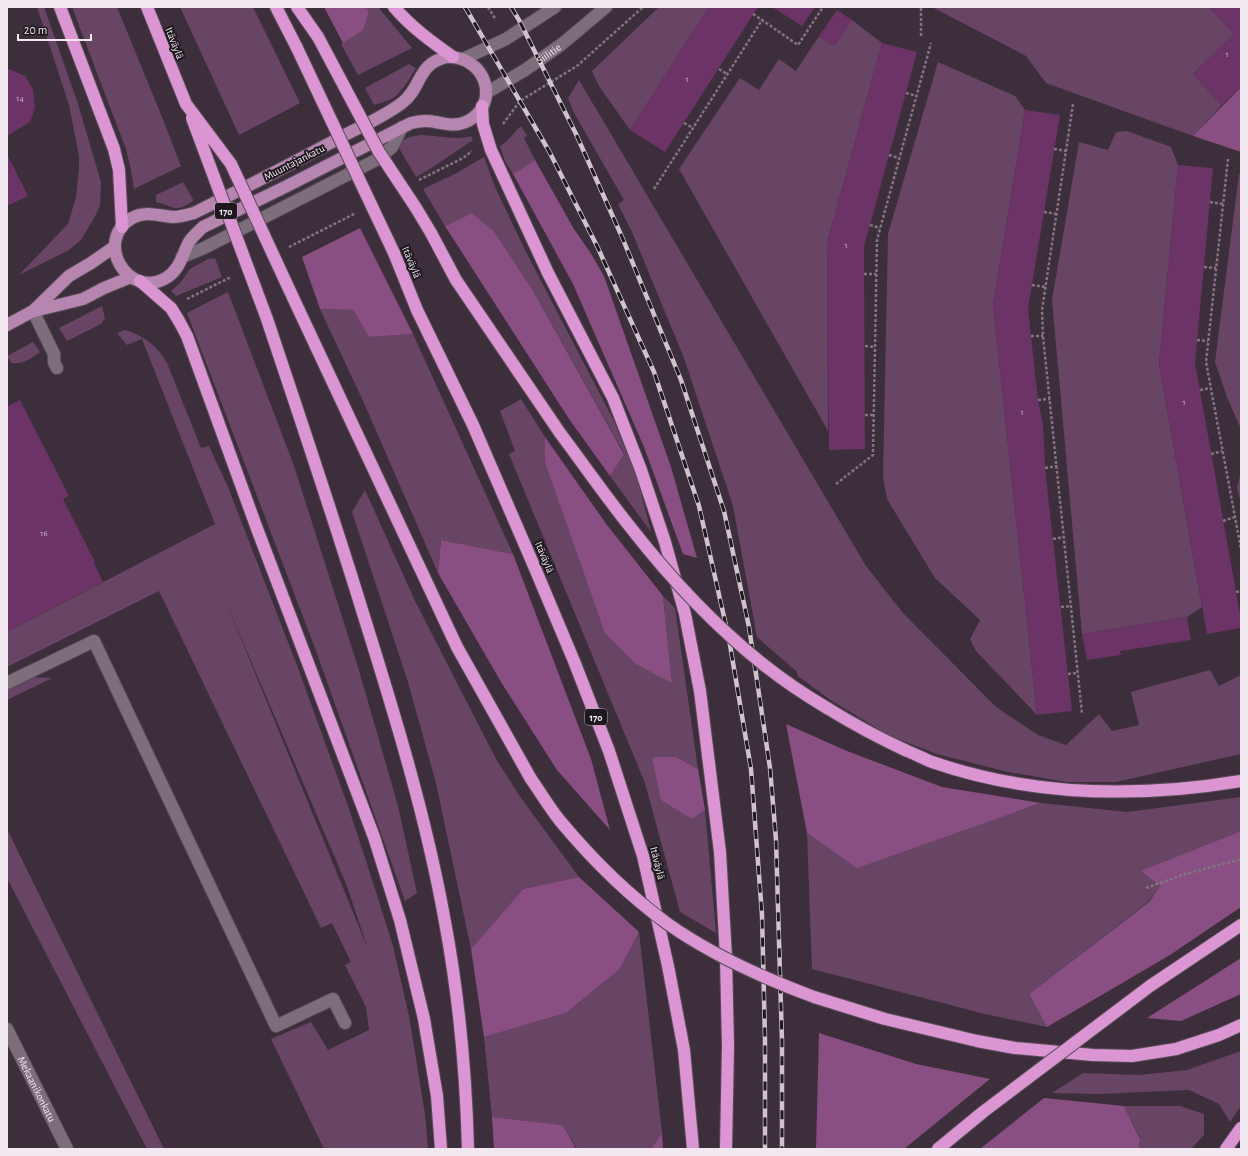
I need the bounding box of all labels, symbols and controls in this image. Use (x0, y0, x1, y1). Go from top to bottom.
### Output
scale bar (18, 16, 91, 42)
text: 20 m (24, 24, 47, 36)
street label: Itäväylä (163, 26, 186, 61)
street label: Siilitie (534, 42, 563, 66)
house number: 1 (1225, 50, 1229, 59)
house number: 1 (685, 75, 689, 84)
house number: 14 (16, 94, 24, 103)
street label: Muuntajankatu (262, 142, 327, 182)
road number: 170 (215, 203, 237, 219)
house number: 1 (844, 241, 848, 250)
street label: Itäväylä (400, 245, 423, 280)
house number: 1 (1182, 398, 1186, 407)
house number: 1 (1020, 408, 1024, 417)
house number: 16 (40, 529, 48, 538)
street label: Itäväylä (533, 540, 556, 575)
road number: 170 (585, 709, 607, 725)
street label: Itäväylä (648, 846, 667, 881)
street label: Mekaanikonkatu (16, 1055, 58, 1124)

